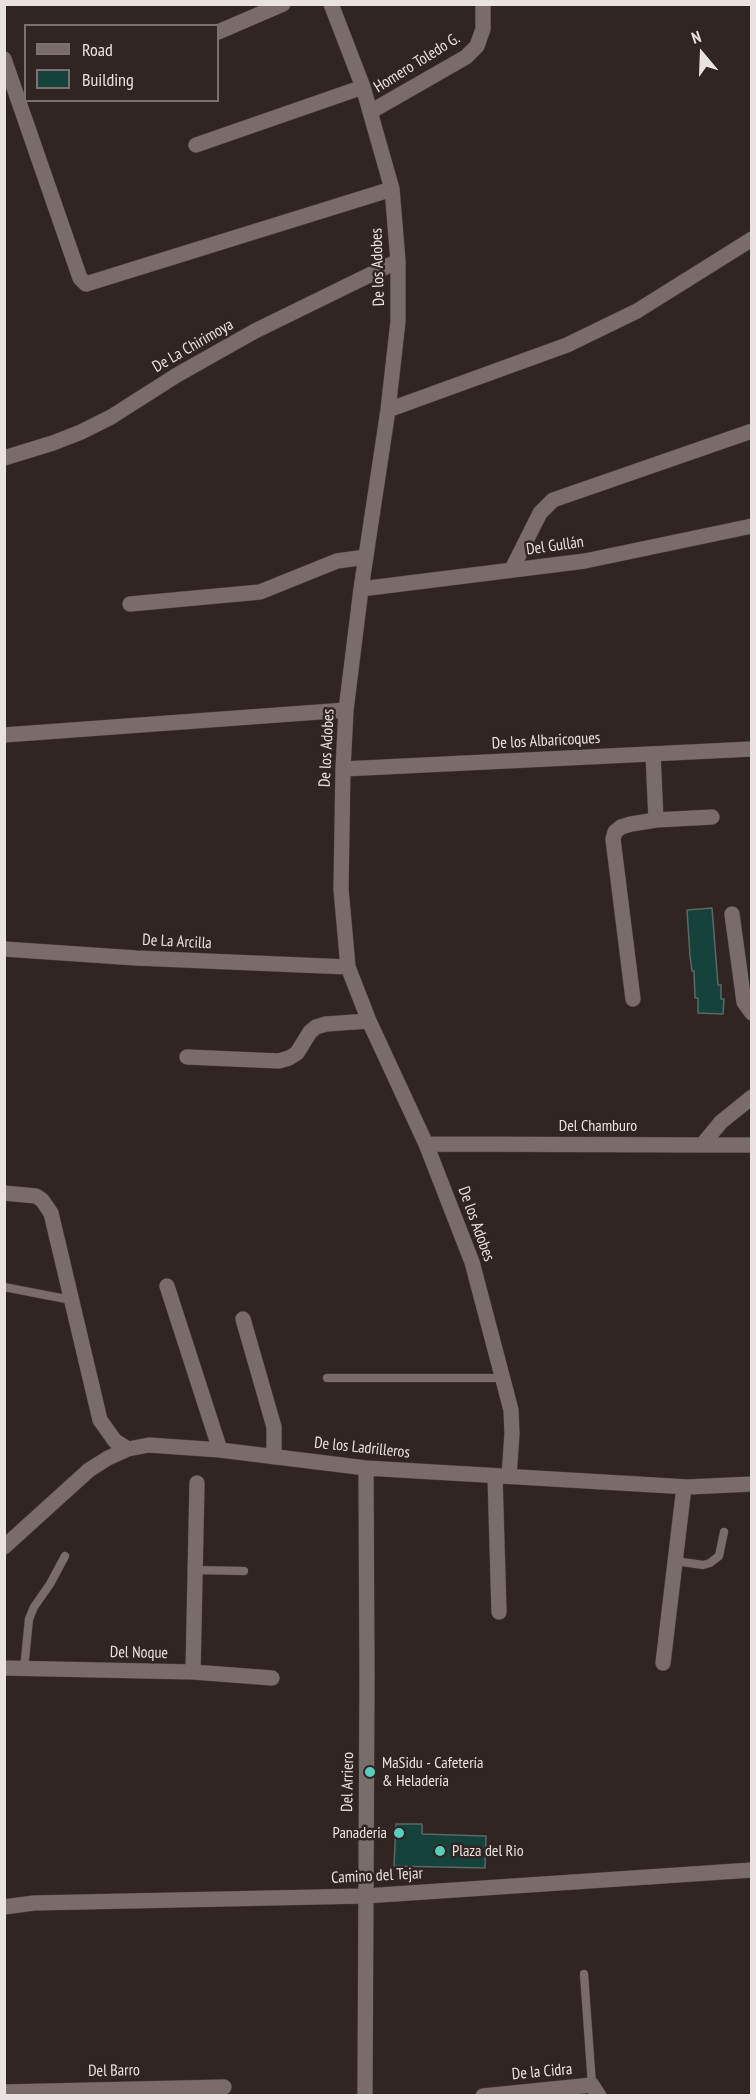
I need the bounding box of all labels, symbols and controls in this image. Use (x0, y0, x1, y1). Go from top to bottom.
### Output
legend (24, 24, 219, 102)
north arrow (672, 24, 732, 84)
text: N (689, 26, 703, 48)
street label: Homero Toledo G. (370, 29, 464, 97)
text: Road (82, 38, 113, 61)
text: Building (82, 68, 134, 91)
street label: De los Adobes (367, 228, 389, 306)
street label: De La Chirimoya (149, 315, 237, 377)
street label: Del Gullán (525, 532, 585, 560)
street label: De los Adobes (315, 708, 339, 788)
street label: De los Albaricoques (491, 729, 601, 753)
street label: De La Arcilla (142, 931, 212, 953)
street label: Del Chamburo (559, 1116, 637, 1136)
street label: De los Adobes (454, 1184, 498, 1264)
street label: De los Ladrilleros (313, 1433, 411, 1463)
street label: Del Noque (110, 1643, 168, 1663)
street label: Del Arriero (338, 1752, 358, 1812)
place label: MaSidu - Cafetería & Heladería (382, 1753, 483, 1791)
marker: MaSidu - Cafetería & Heladería (363, 1765, 377, 1779)
place label: Panaderia (333, 1823, 387, 1843)
marker: Panaderia (392, 1826, 406, 1840)
place label: Plaza del Rio (452, 1841, 524, 1861)
marker: Plaza del Rio (433, 1844, 447, 1858)
street label: Camino del Tejar (331, 1864, 423, 1888)
street label: De la Cidra (511, 2060, 573, 2084)
street label: Del Barro (88, 2061, 140, 2081)

